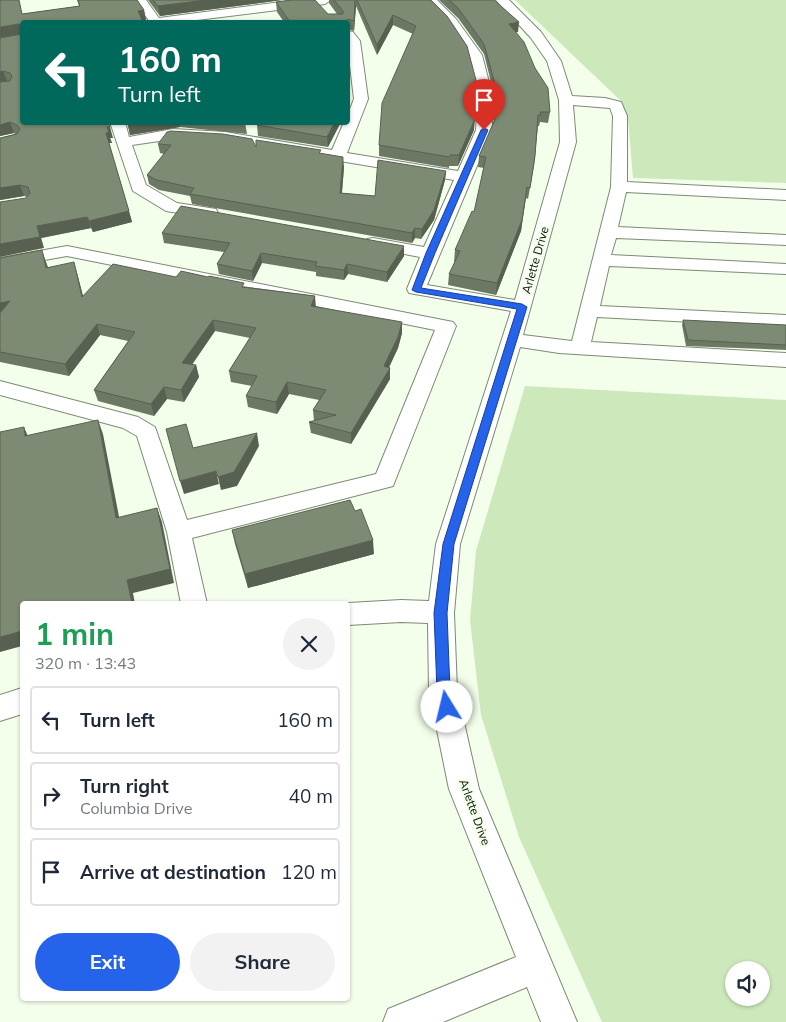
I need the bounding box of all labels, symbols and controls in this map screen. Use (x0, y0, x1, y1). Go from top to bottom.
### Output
text: 160 m (118, 37, 222, 81)
icon: left (35, 40, 100, 105)
pin (463, 79, 505, 130)
text: Turn left (118, 80, 201, 108)
icon: arrive (470, 86, 498, 114)
street label: Arlette Drive (518, 225, 552, 295)
text: 1 min (35, 615, 114, 653)
button: close (283, 618, 335, 670)
text: 320 m · 13:43 (35, 653, 136, 673)
position arrow (420, 680, 472, 732)
icon: left (37, 706, 65, 734)
text: Turn left (80, 708, 155, 732)
text: 160 m (277, 708, 333, 732)
text: Turn right (80, 774, 169, 798)
street label: Arlette Drive (456, 777, 494, 847)
icon: right (37, 782, 65, 810)
text: 40 m (289, 784, 333, 808)
text: Columbia Drive (80, 798, 192, 818)
icon: arrive (37, 858, 65, 886)
text: Arrive at destination (80, 860, 266, 884)
text: 120 m (281, 860, 337, 884)
button: Exit (35, 933, 180, 991)
button: Share (190, 933, 335, 991)
map controls (725, 961, 770, 1006)
button: sound (725, 961, 770, 1006)

